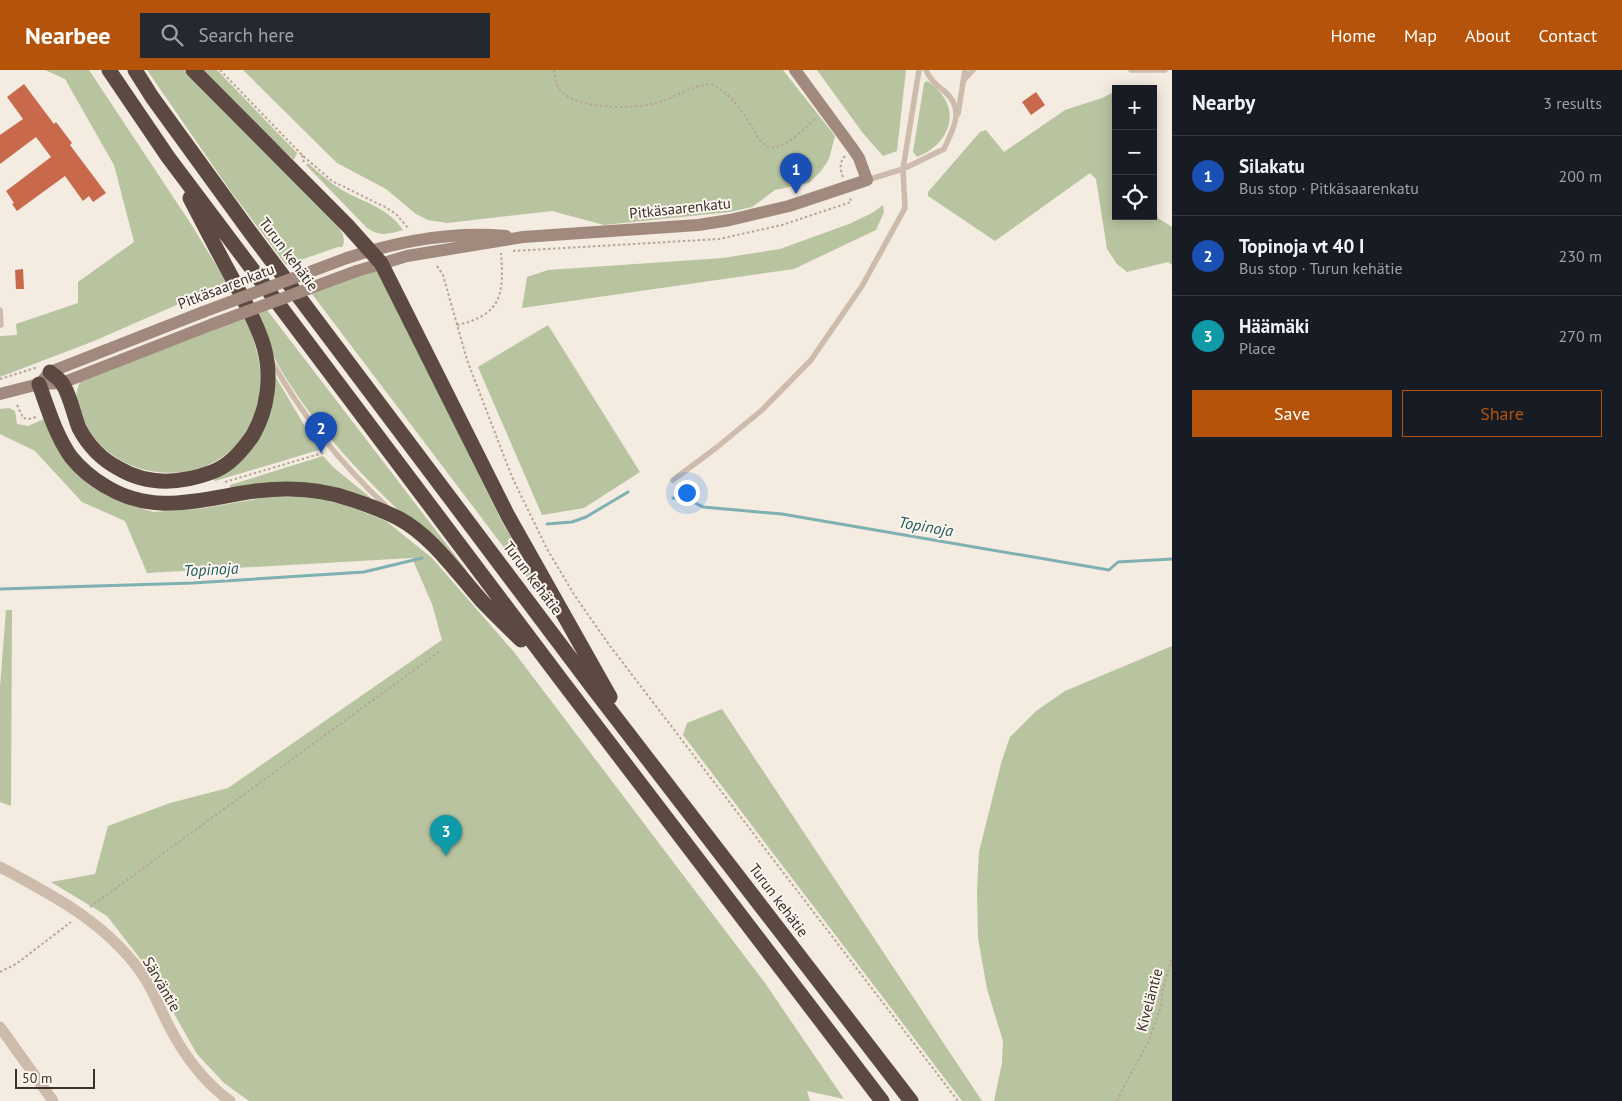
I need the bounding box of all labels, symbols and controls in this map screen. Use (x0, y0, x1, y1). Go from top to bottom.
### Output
search box (140, 13, 490, 58)
text: Nearbee (25, 20, 110, 51)
icon: search (158, 21, 186, 49)
text: Search here (198, 23, 294, 47)
text: Home (1330, 24, 1376, 47)
text: Map (1404, 24, 1437, 47)
text: About (1465, 24, 1511, 47)
text: Contact (1539, 24, 1597, 47)
map controls (1112, 85, 1157, 220)
button: + (1112, 85, 1157, 130)
text: Nearby (1192, 89, 1255, 116)
text: 3 results (1543, 93, 1602, 113)
button: − (1112, 130, 1157, 175)
pin: 1 (780, 153, 812, 194)
text: Silakatu (1239, 154, 1305, 178)
text: 1 (1203, 166, 1213, 186)
text: 200 m (1559, 166, 1602, 186)
button: locate (1112, 175, 1157, 220)
text: Bus stop · Pitkäsaarenkatu (1239, 178, 1419, 198)
street label: Pitkäsaarenkatu (628, 193, 732, 223)
street label: Turun kehätie (255, 213, 323, 295)
text: Topinoja vt 40 I (1239, 234, 1364, 258)
text: 2 (1203, 246, 1213, 266)
text: 230 m (1559, 246, 1602, 266)
text: Bus stop · Turun kehätie (1239, 258, 1403, 278)
street label: Pitkäsaarenkatu (175, 259, 277, 313)
text: Häämäki (1239, 314, 1309, 338)
text: 3 (1203, 326, 1213, 346)
text: 270 m (1559, 326, 1602, 346)
text: Place (1239, 338, 1276, 358)
button: Save (1192, 390, 1392, 437)
button: Share (1402, 390, 1602, 437)
pin: 2 (305, 412, 337, 453)
your location (674, 480, 700, 506)
water label: Topinoja (897, 511, 955, 541)
street label: Turun kehätie (499, 537, 567, 619)
water label: Topinoja (183, 558, 239, 580)
pin: 3 (430, 815, 462, 856)
street label: Turun kehätie (745, 859, 813, 941)
street label: Särväntie (139, 953, 185, 1015)
street label: Kiveläntie (1131, 966, 1167, 1034)
scale bar (15, 1066, 95, 1089)
text: 50 m (22, 1069, 52, 1087)

